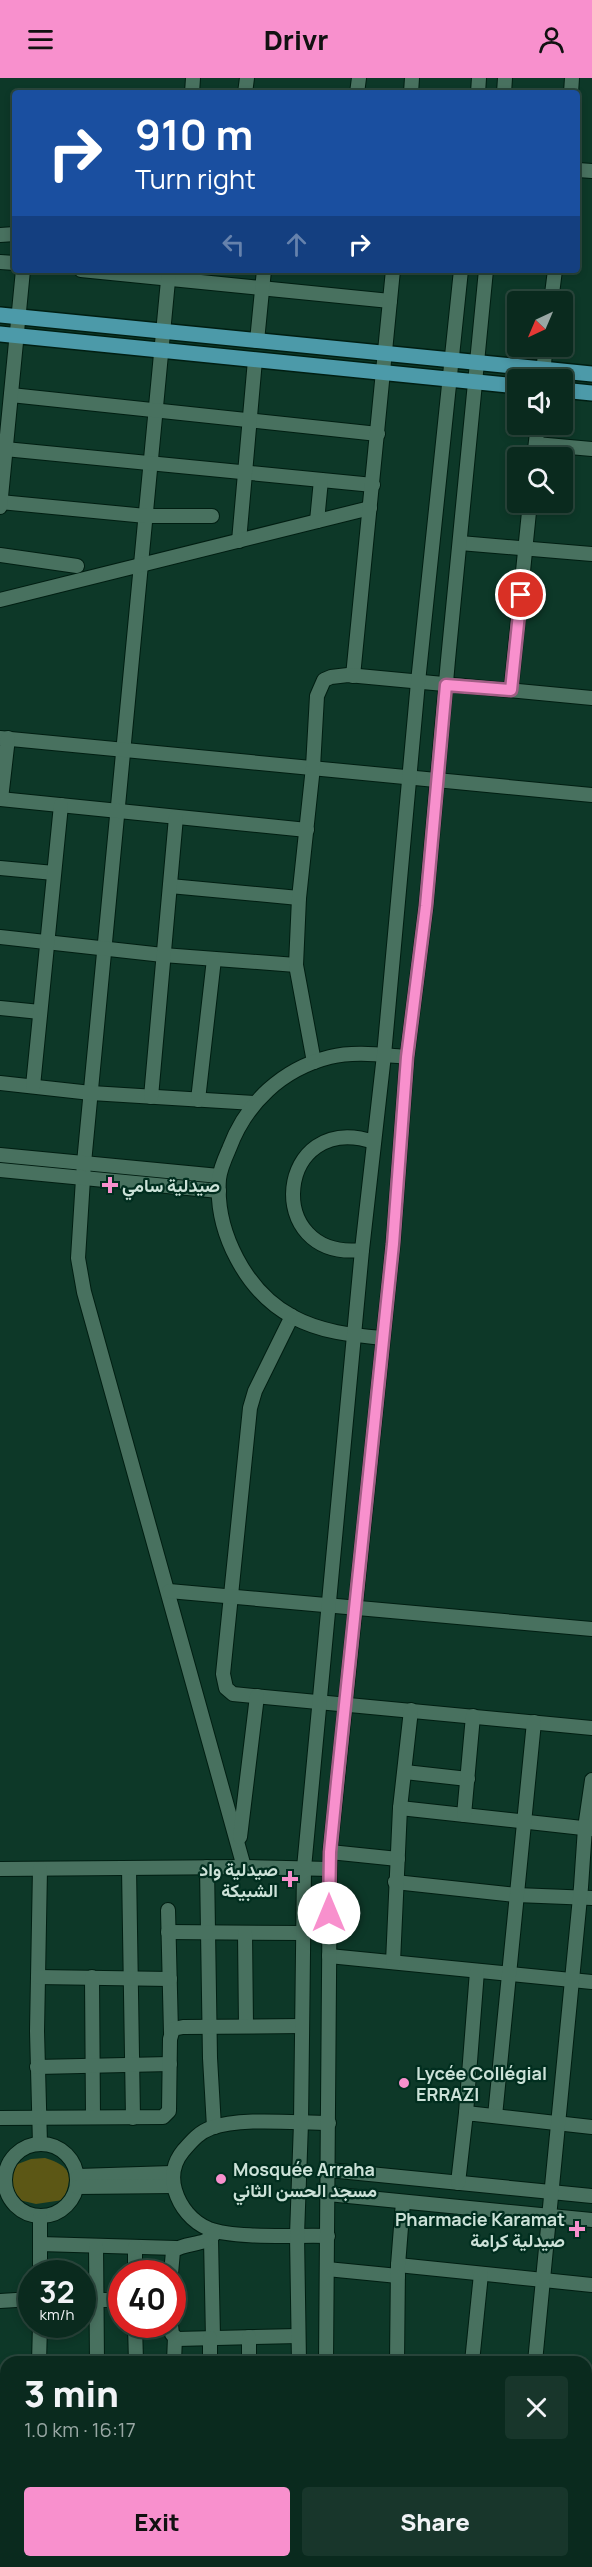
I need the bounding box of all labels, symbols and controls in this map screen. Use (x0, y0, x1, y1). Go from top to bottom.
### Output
text: Drivr (264, 21, 328, 58)
icon: menu (24, 23, 57, 56)
icon: person (535, 23, 568, 56)
text: 910 m (135, 105, 253, 163)
icon: right (36, 114, 114, 192)
text: Turn right (135, 160, 256, 197)
icon: left (217, 228, 250, 261)
icon: ahead (280, 228, 313, 261)
icon: right (343, 228, 376, 261)
north arrow (507, 291, 573, 357)
map controls (507, 291, 573, 513)
button: sound (507, 369, 573, 435)
button: search (507, 447, 573, 513)
pin (495, 569, 546, 620)
icon: arrive (504, 578, 537, 611)
place label: صيدلية سامي (122, 1173, 220, 1201)
marker: صيدلية سامي (103, 1178, 117, 1192)
place label: صيدلية واد الشبيكة (199, 1857, 278, 1902)
marker: صيدلية واد الشبيكة (283, 1872, 297, 1886)
position arrow (297, 1881, 361, 1945)
place label: Lycée Collégial ERRAZI (416, 2061, 547, 2106)
marker: Lycée Collégial ERRAZI (397, 2076, 411, 2090)
place label: Mosquée Arraha مسجد الحسن الثاني (233, 2157, 377, 2206)
marker: Mosquée Arraha مسجد الحسن الثاني (214, 2172, 228, 2186)
place label: Pharmacie Karamat صيدلية كرامة (395, 2207, 565, 2252)
marker: Pharmacie Karamat صيدلية كرامة (570, 2222, 584, 2236)
speed limit sign: 40 (108, 2260, 186, 2338)
text: 32 (39, 2271, 75, 2312)
text: km/h (40, 2304, 74, 2325)
text: 3 min (24, 2369, 119, 2418)
button: close (505, 2376, 568, 2439)
text: 1.0 km · 16:17 (24, 2416, 136, 2443)
button: Exit (24, 2487, 290, 2556)
button: Share (302, 2487, 568, 2556)

